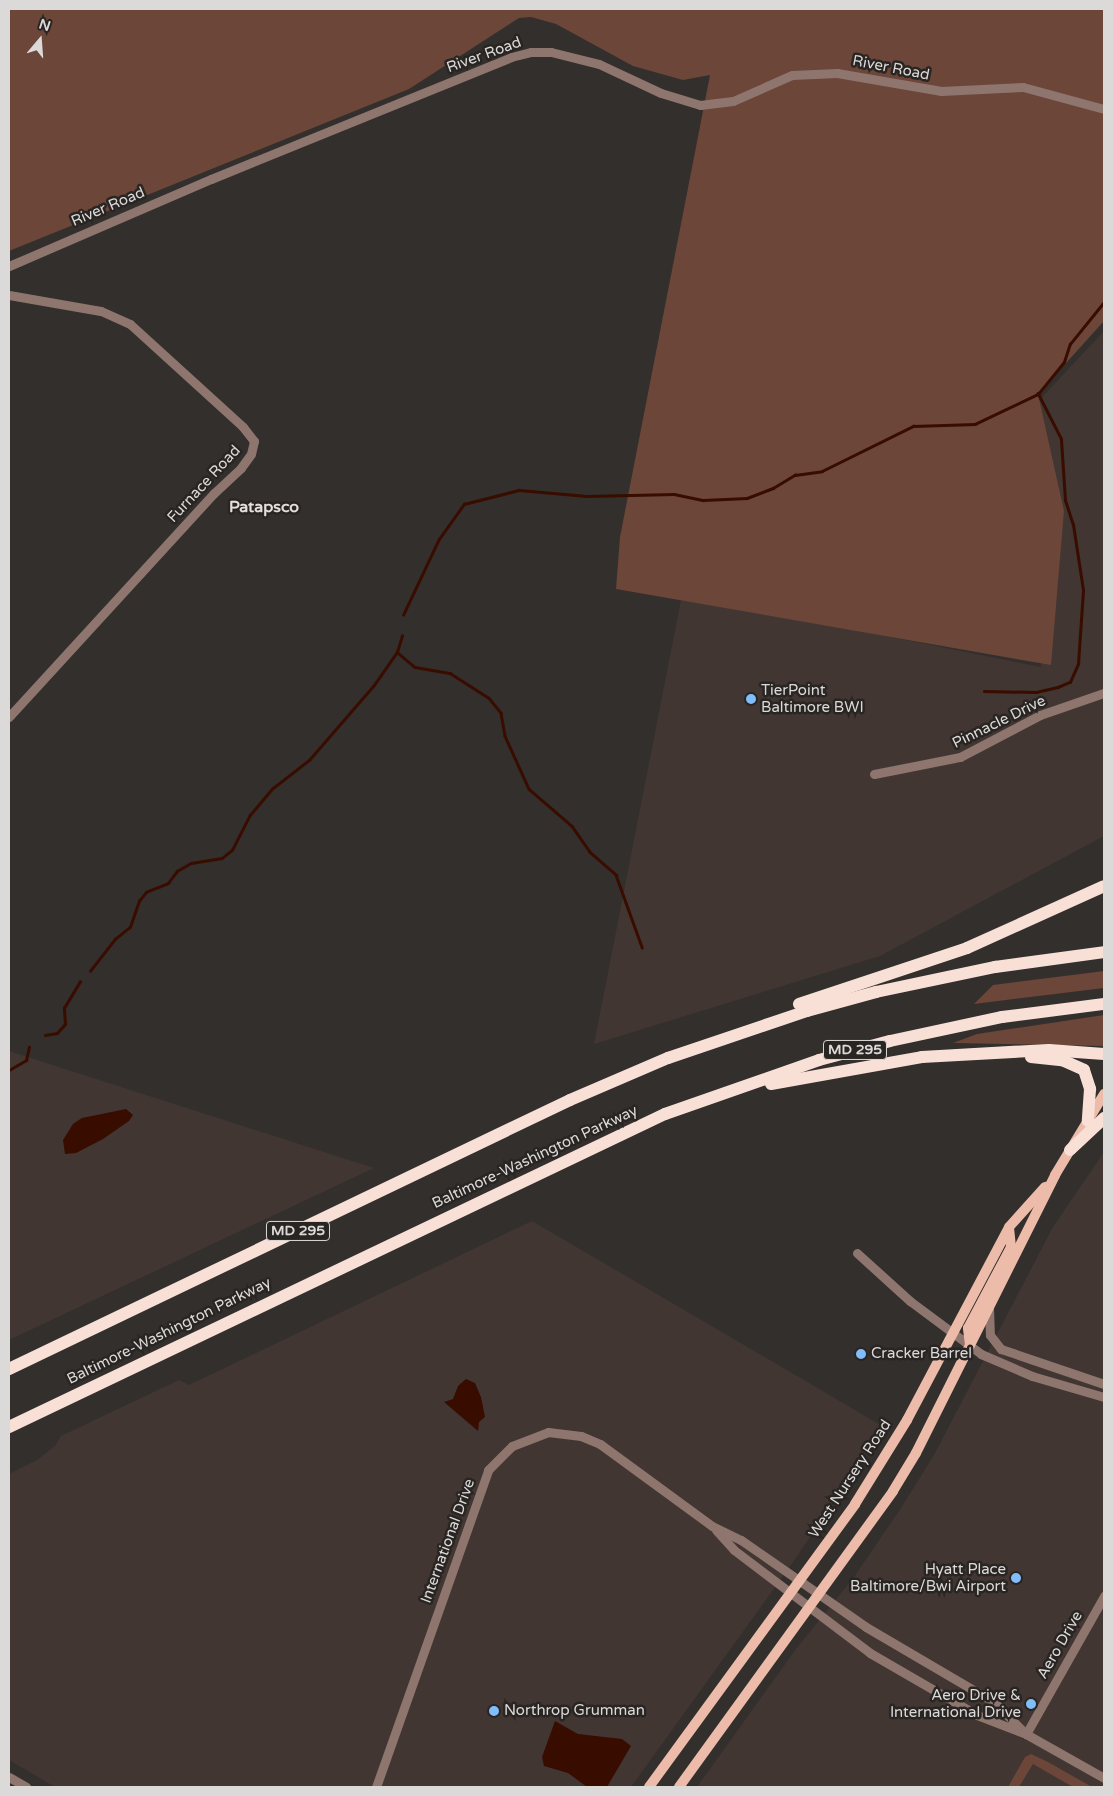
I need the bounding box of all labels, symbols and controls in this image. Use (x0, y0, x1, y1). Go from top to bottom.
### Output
north arrow (15, 15, 65, 65)
text: N (37, 15, 53, 35)
street label: River Road (444, 33, 524, 77)
street label: River Road (851, 52, 931, 84)
street label: River Road (69, 183, 147, 231)
street label: Furnace Road (164, 442, 244, 526)
district label: Patapsco (229, 497, 299, 517)
place label: TierPoint Baltimore BWI (761, 681, 864, 716)
street label: Pinnacle Drive (949, 692, 1049, 752)
marker: TierPoint Baltimore BWI (745, 693, 757, 705)
road number: MD 295 (822, 1038, 888, 1062)
street label: Baltimore-Washington Parkway (429, 1101, 641, 1213)
road number: MD 295 (266, 1220, 330, 1242)
street label: Baltimore-Washington Parkway (64, 1274, 274, 1388)
place label: Cracker Barrel (871, 1345, 972, 1363)
marker: Cracker Barrel (855, 1348, 867, 1360)
street label: West Nursery Road (805, 1416, 895, 1542)
street label: International Drive (417, 1476, 479, 1606)
place label: Hyatt Place Baltimore/Bwi Airport (850, 1560, 1006, 1595)
marker: Hyatt Place Baltimore/Bwi Airport (1010, 1572, 1022, 1584)
street label: Aero Drive (1033, 1608, 1087, 1682)
place label: Aero Drive & International Drive (890, 1686, 1021, 1721)
marker: Aero Drive & International Drive (1025, 1698, 1037, 1710)
place label: Northrop Grumman (504, 1702, 645, 1720)
marker: Northrop Grumman (488, 1705, 500, 1717)

